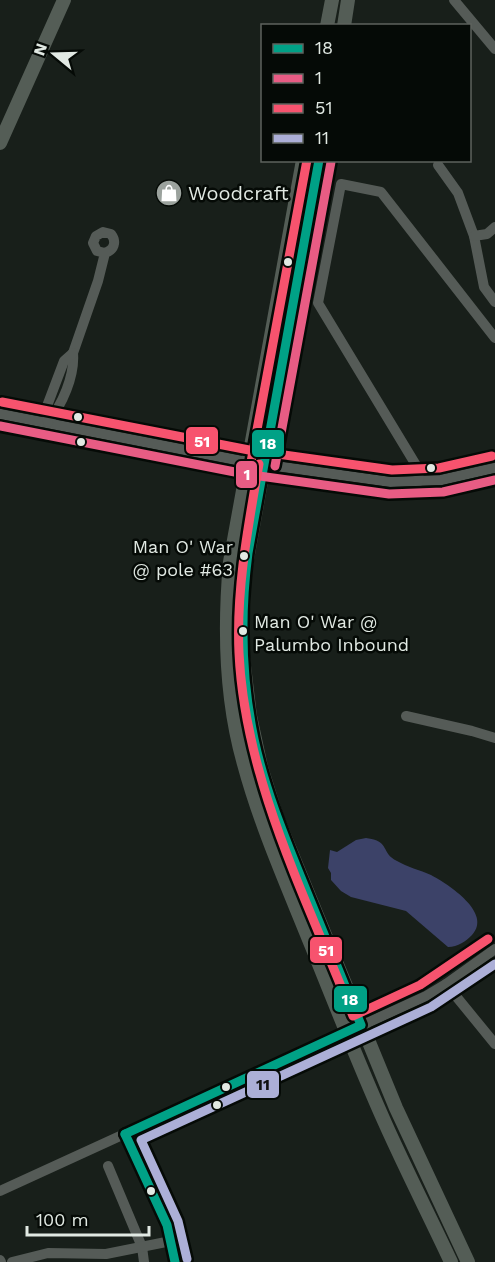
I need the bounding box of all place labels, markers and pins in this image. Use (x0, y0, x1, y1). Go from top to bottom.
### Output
shop icon: Woodcraft (154, 178, 184, 208)
place label: Woodcraft (188, 181, 289, 205)
unlabelled marker (282, 256, 294, 268)
unlabelled marker (72, 411, 84, 423)
unlabelled marker (75, 436, 87, 448)
unlabelled marker (425, 462, 437, 474)
place label: Man O' War @ pole #63 (133, 536, 233, 580)
marker: Man O' War @ pole #63 (238, 550, 250, 562)
place label: Man O' War @ Palumbo Inbound (254, 611, 409, 655)
marker: Man O' War @ Palumbo Inbound (237, 625, 249, 637)
unlabelled marker (220, 1081, 232, 1093)
unlabelled marker (211, 1099, 223, 1111)
unlabelled marker (145, 1185, 157, 1197)

